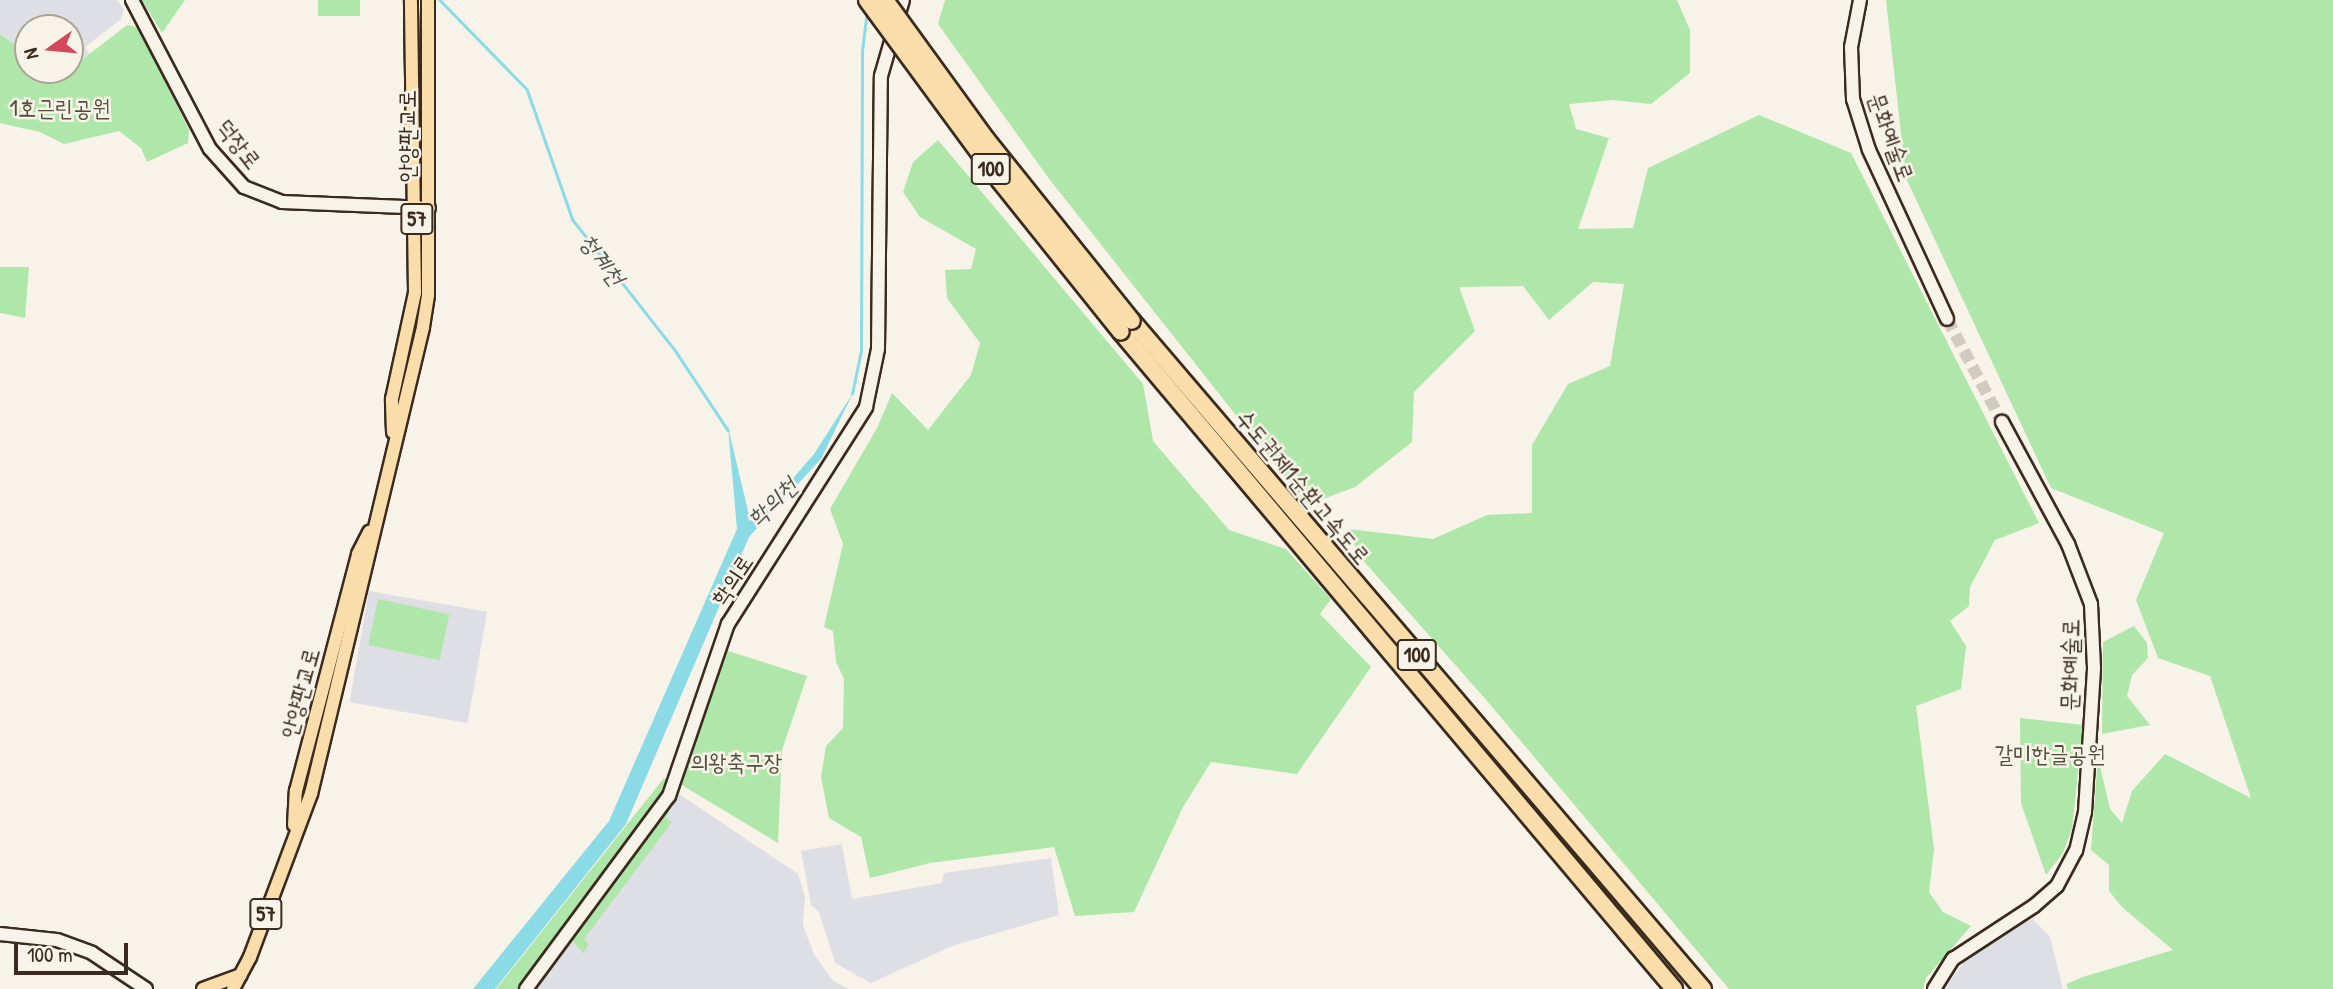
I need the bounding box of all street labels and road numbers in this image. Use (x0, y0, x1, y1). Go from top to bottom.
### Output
street label: 문화예술로 (1862, 89, 1920, 185)
street label: 안양판교로 (393, 90, 421, 182)
street label: 덕장로 (211, 114, 267, 174)
road number: 100 (970, 152, 1012, 186)
road number: 57 (400, 202, 434, 236)
street label: 수도권제1순환고속도로 (1230, 404, 1376, 570)
street label: 학의로 (705, 549, 759, 611)
street label: 문화예술로 (2055, 618, 2085, 712)
road number: 100 (1396, 638, 1438, 672)
street label: 안양판교로 (275, 645, 325, 741)
road number: 57 (248, 897, 284, 932)

